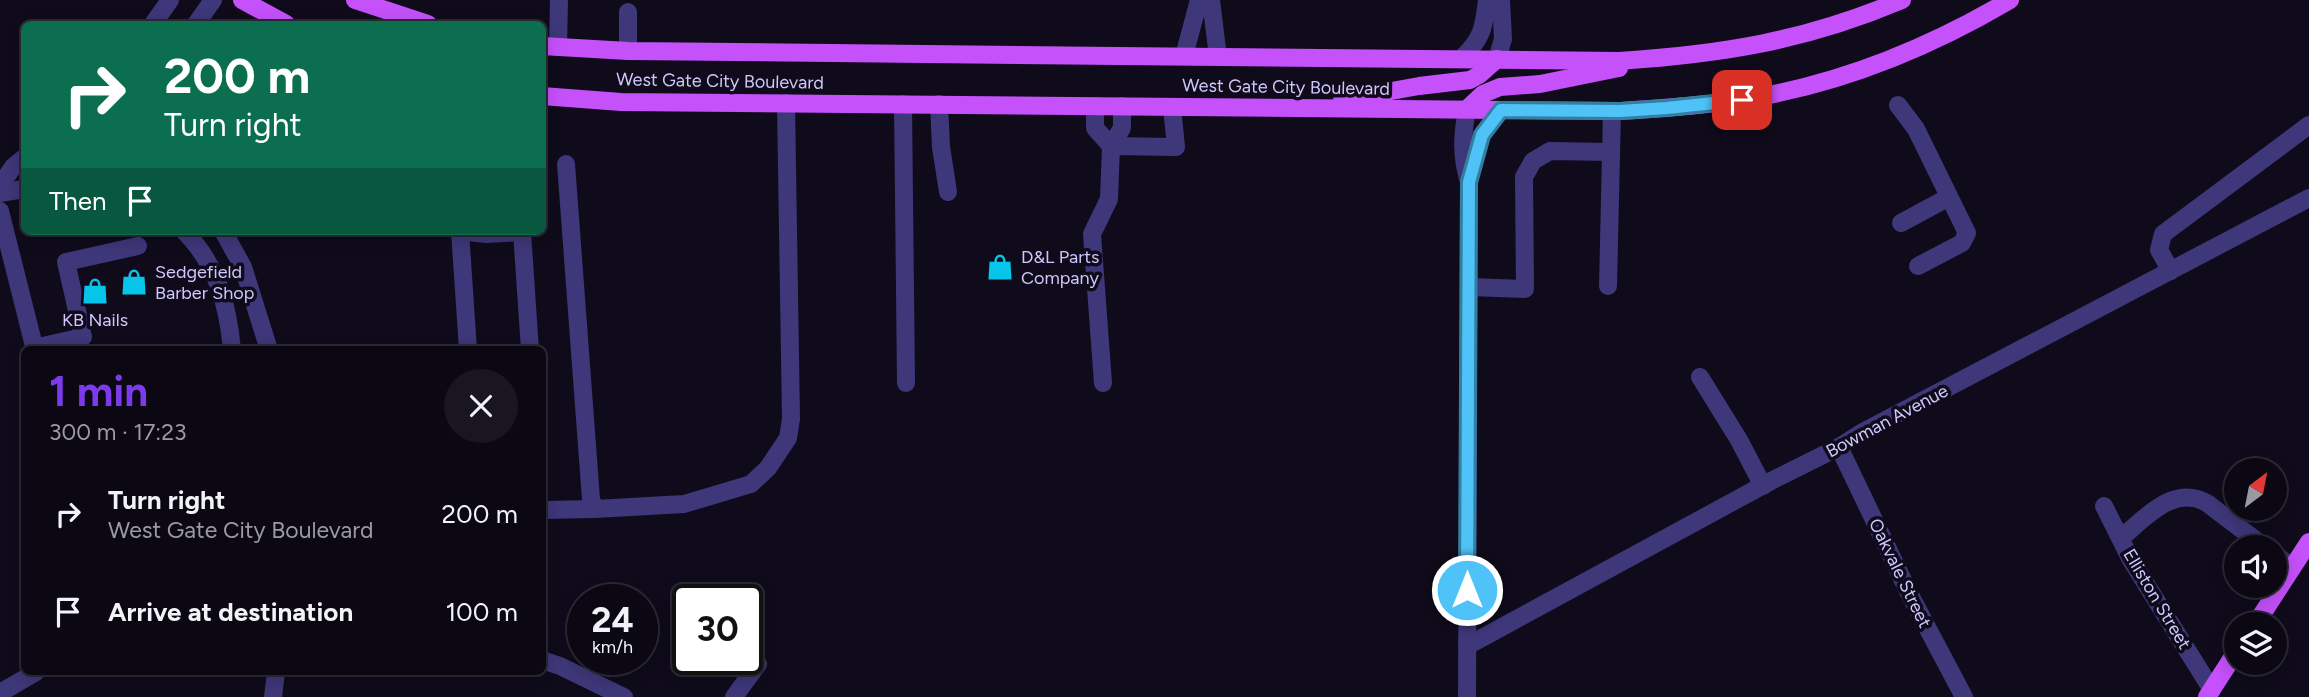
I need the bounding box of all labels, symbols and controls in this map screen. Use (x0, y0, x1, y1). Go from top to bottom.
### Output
text: 200 m (164, 46, 310, 105)
icon: right (49, 49, 140, 140)
street label: West Gate City Boulevard (616, 68, 824, 94)
pin (1712, 70, 1772, 130)
street label: West Gate City Boulevard (1182, 74, 1390, 100)
icon: arrive (1723, 81, 1761, 119)
text: Turn right (164, 106, 302, 144)
icon: arrive (121, 182, 159, 220)
text: Then (49, 185, 107, 217)
place label: D&L Parts Company (1021, 246, 1099, 289)
shop icon: D&L Parts Company (985, 252, 1015, 282)
place label: Sedgefield Barber Shop (155, 261, 254, 304)
shop icon: Sedgefield Barber Shop (119, 267, 149, 297)
shop icon: KB Nails (80, 276, 110, 306)
place label: KB Nails (62, 309, 128, 331)
text: 1 min (49, 366, 148, 417)
button: close (444, 369, 518, 443)
street label: Bowman Avenue (1822, 379, 1952, 462)
text: 300 m · 17:23 (49, 418, 187, 446)
north arrow (2224, 458, 2287, 522)
map controls (2224, 458, 2287, 675)
text: Turn right (108, 484, 225, 516)
icon: right (49, 495, 87, 533)
text: 200 m (442, 498, 518, 530)
street label: Oakvale Street (1864, 515, 1936, 631)
text: West Gate City Boulevard (108, 516, 374, 544)
button: sound (2224, 535, 2287, 598)
street label: Elliston Street (2118, 545, 2196, 653)
position arrow (1430, 553, 1504, 627)
speed limit sign: 30 (672, 584, 763, 675)
icon: arrive (49, 593, 87, 631)
text: Arrive at destination (108, 596, 353, 628)
text: 100 m (445, 596, 518, 628)
text: 24 (591, 599, 634, 641)
button: layers (2224, 612, 2287, 675)
text: km/h (592, 636, 633, 658)

